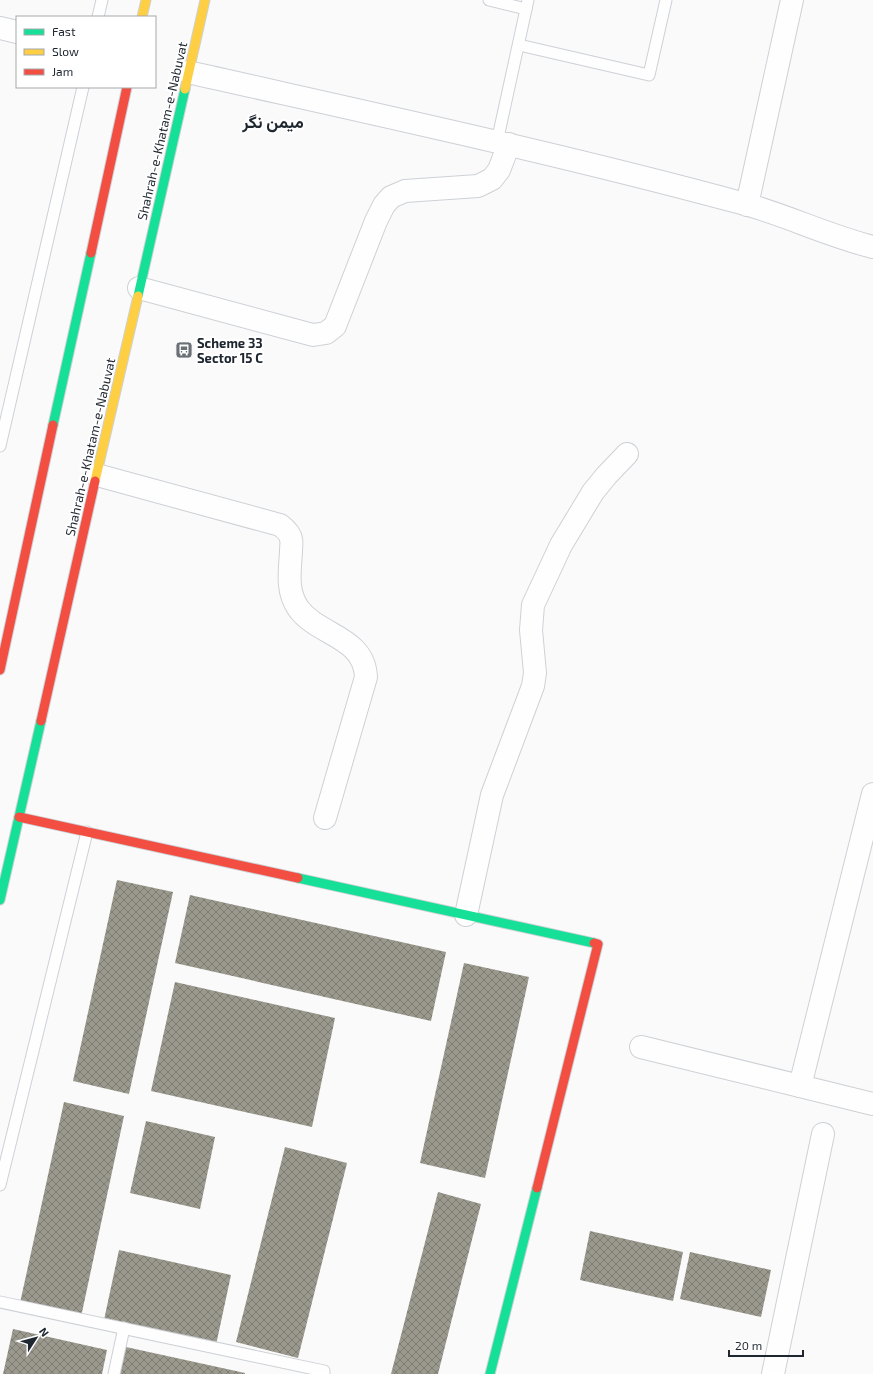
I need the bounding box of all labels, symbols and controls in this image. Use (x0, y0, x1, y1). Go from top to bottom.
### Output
legend (16, 16, 156, 88)
text: Fast (52, 24, 76, 38)
street label: Shahrah-e-Khatam-e-Nabuvat (134, 40, 190, 222)
text: Slow (52, 44, 79, 58)
text: Jam (52, 64, 73, 78)
district label: میمن نگر (241, 111, 304, 133)
place label: Scheme 33 Sector 15 C (197, 335, 263, 366)
bus stop icon: Scheme 33 Sector 15 C (174, 340, 194, 360)
street label: Shahrah-e-Khatam-e-Nabuvat (62, 356, 118, 538)
north arrow (16, 1318, 56, 1358)
text: N (37, 1325, 52, 1339)
scale bar (729, 1332, 803, 1358)
text: 20 m (735, 1338, 762, 1352)

